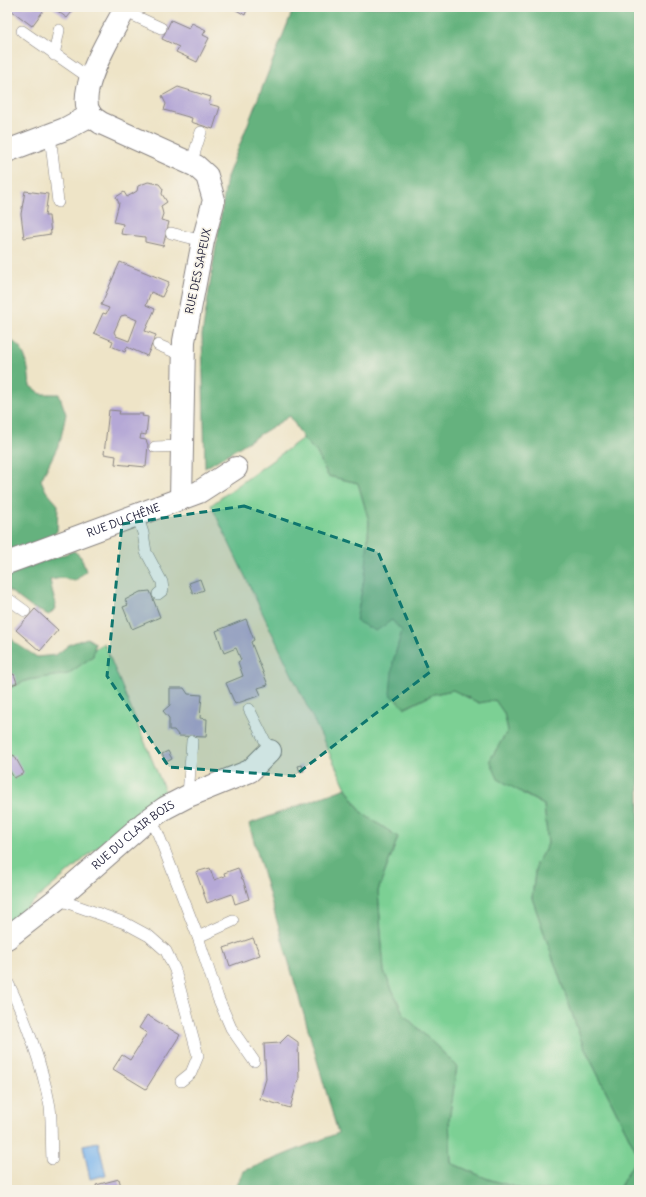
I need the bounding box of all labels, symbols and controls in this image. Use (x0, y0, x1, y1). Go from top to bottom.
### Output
street label: RUE DES SAPEUX (182, 227, 214, 315)
street label: RUE DU CHÊNE (85, 500, 162, 540)
street label: RUE DU CLAIR BOIS (89, 797, 177, 873)

